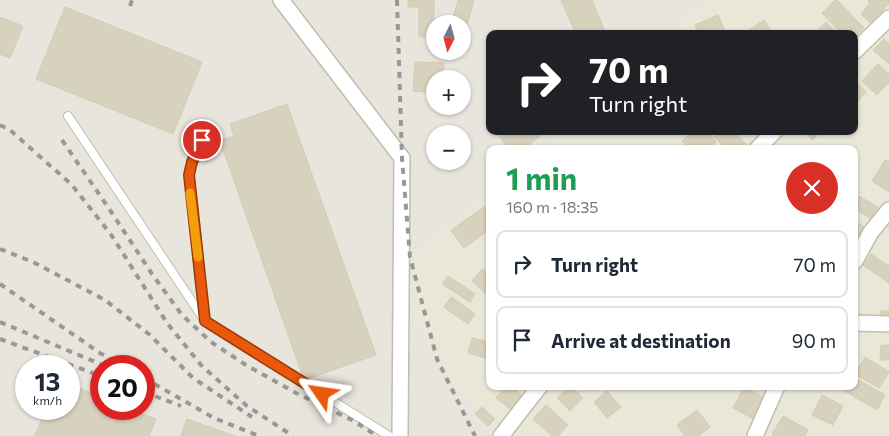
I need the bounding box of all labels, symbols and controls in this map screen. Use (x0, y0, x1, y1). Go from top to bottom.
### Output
north arrow (426, 15, 471, 60)
map controls (426, 15, 471, 170)
text: 70 m (589, 47, 669, 90)
icon: right (506, 50, 571, 115)
button: + (426, 70, 471, 115)
text: Turn right (589, 90, 687, 117)
pin (181, 119, 223, 161)
button: − (426, 125, 471, 170)
icon: arrive (188, 126, 216, 154)
text: 1 min (506, 159, 577, 196)
button: close (786, 162, 838, 214)
text: 160 m · 18:35 (506, 197, 599, 216)
icon: right (508, 250, 536, 278)
text: Turn right (551, 253, 638, 276)
text: 70 m (793, 253, 836, 276)
icon: arrive (508, 326, 536, 354)
text: Arrive at destination (551, 329, 731, 352)
text: 90 m (792, 329, 836, 352)
speed limit sign: 20 (90, 355, 155, 420)
text: 13 (35, 366, 60, 396)
position arrow (295, 367, 347, 419)
text: km/h (33, 393, 62, 407)

